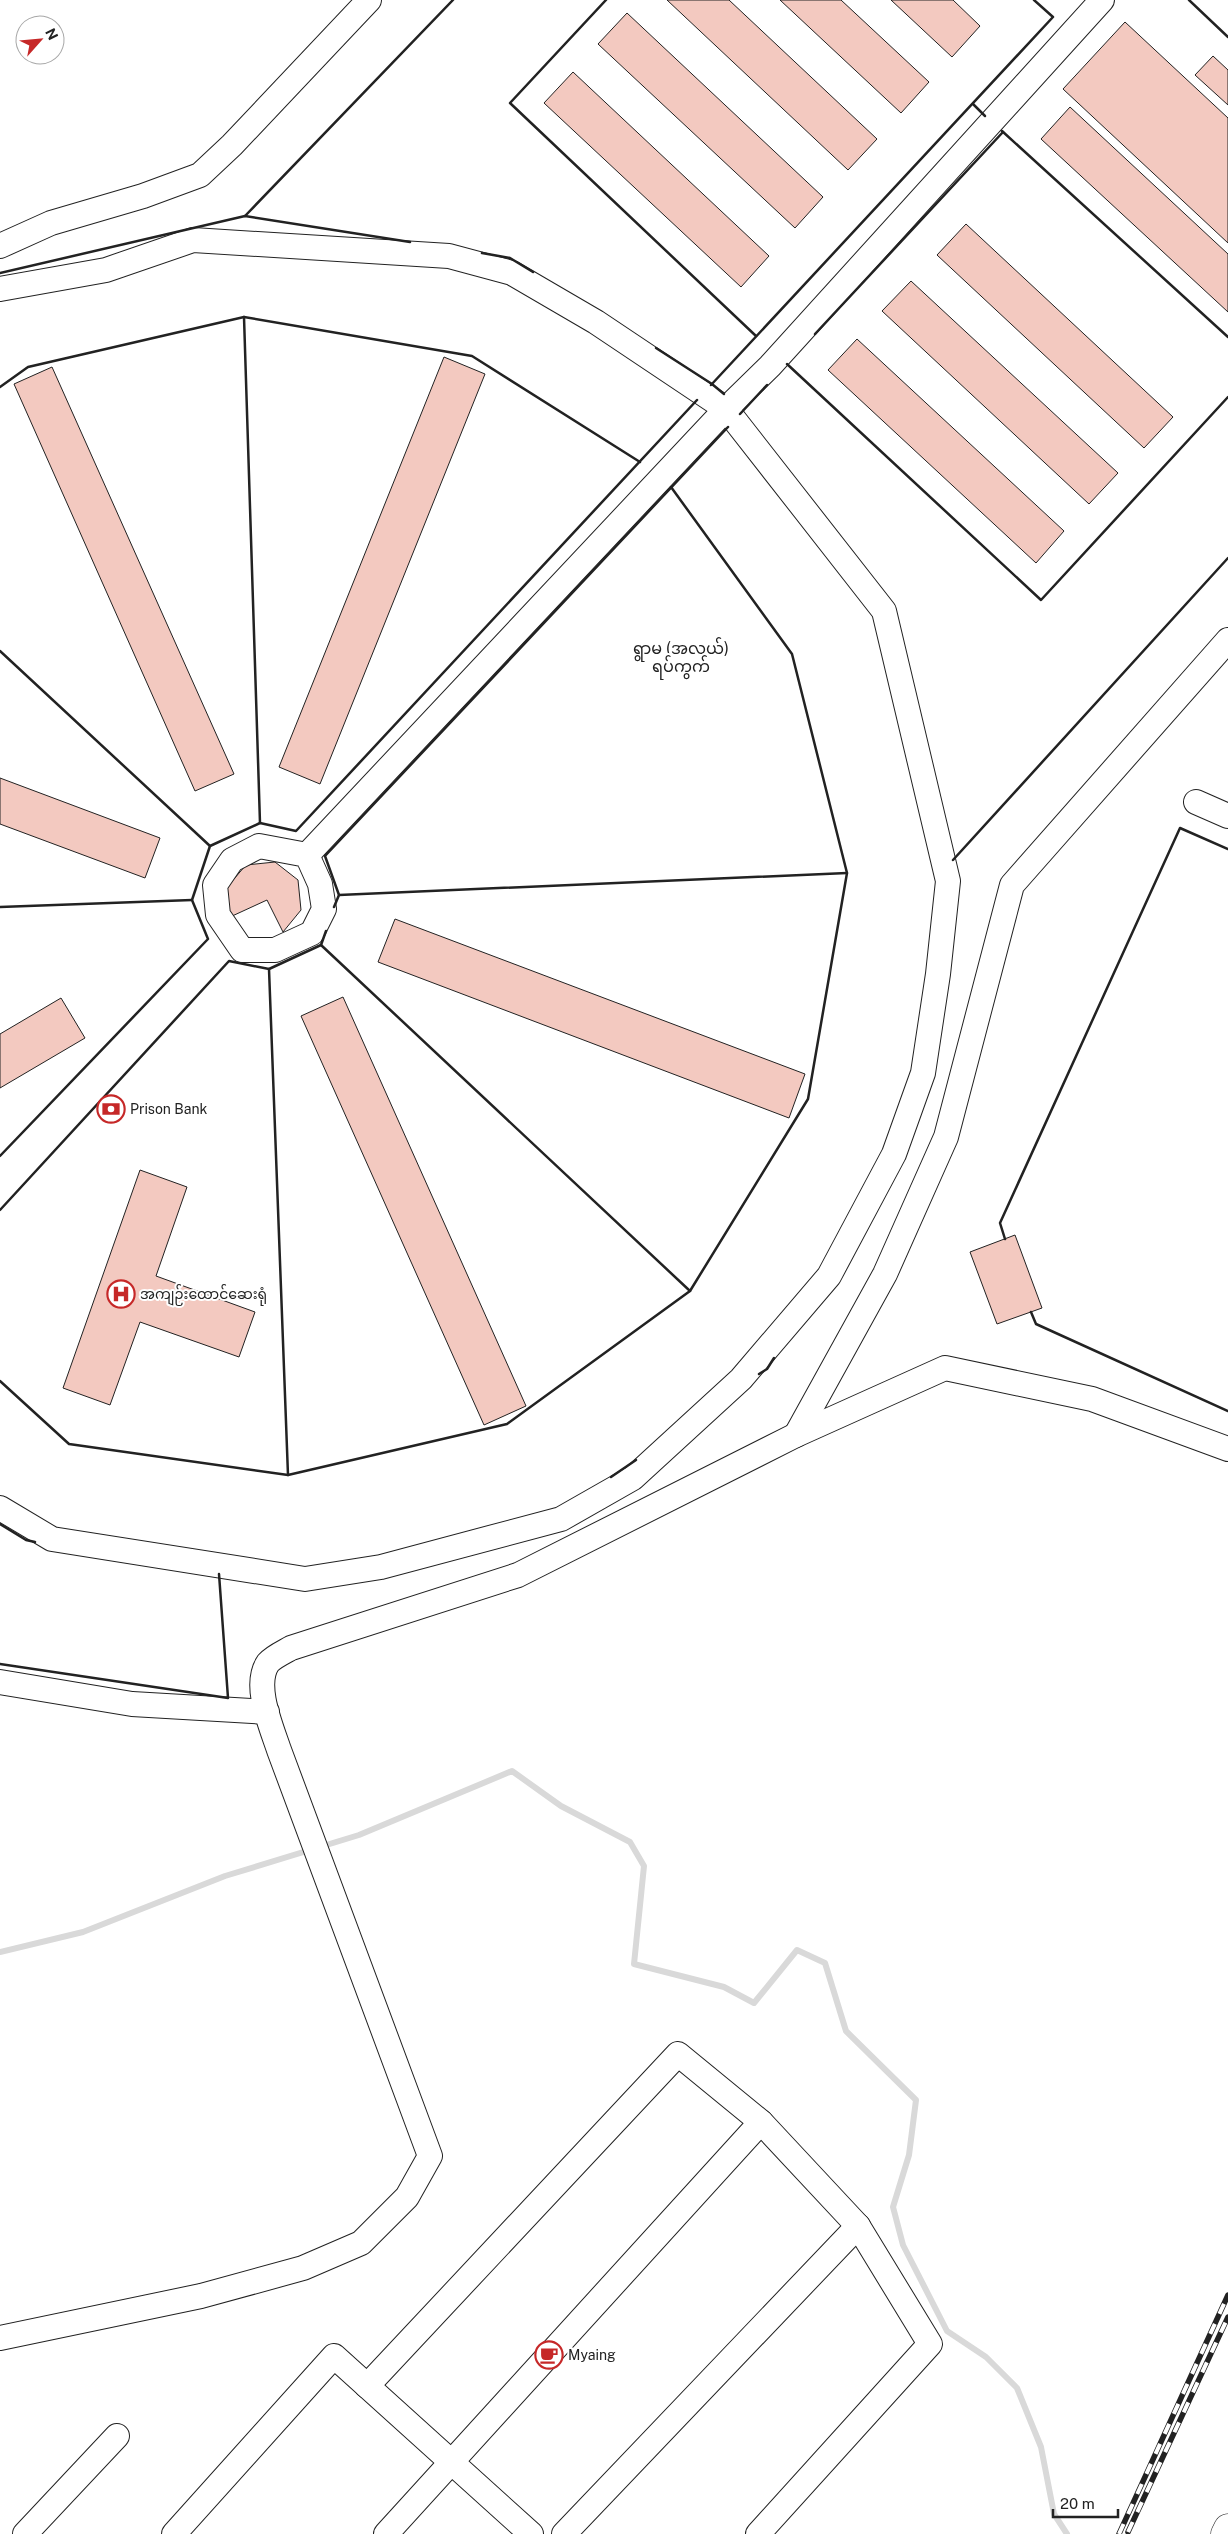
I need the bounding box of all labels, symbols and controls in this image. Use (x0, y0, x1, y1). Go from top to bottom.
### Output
north arrow (15, 15, 65, 65)
text: N (42, 26, 61, 43)
district label: ရွာမ (အလယ်) ရပ်ကွက် (633, 637, 729, 680)
bank icon: Prison Bank (96, 1094, 126, 1124)
place label: Prison Bank (130, 1101, 208, 1117)
hospital icon: အကျဉ်းထောင်ဆေးရုံ (106, 1279, 136, 1309)
place label: အကျဉ်းထောင်ဆေးရုံ (140, 1284, 267, 1306)
cafe icon: Myaing (534, 2340, 564, 2370)
place label: Myaing (568, 2347, 616, 2363)
scale bar (1053, 2486, 1118, 2518)
text: 20 m (1060, 2495, 1095, 2512)

